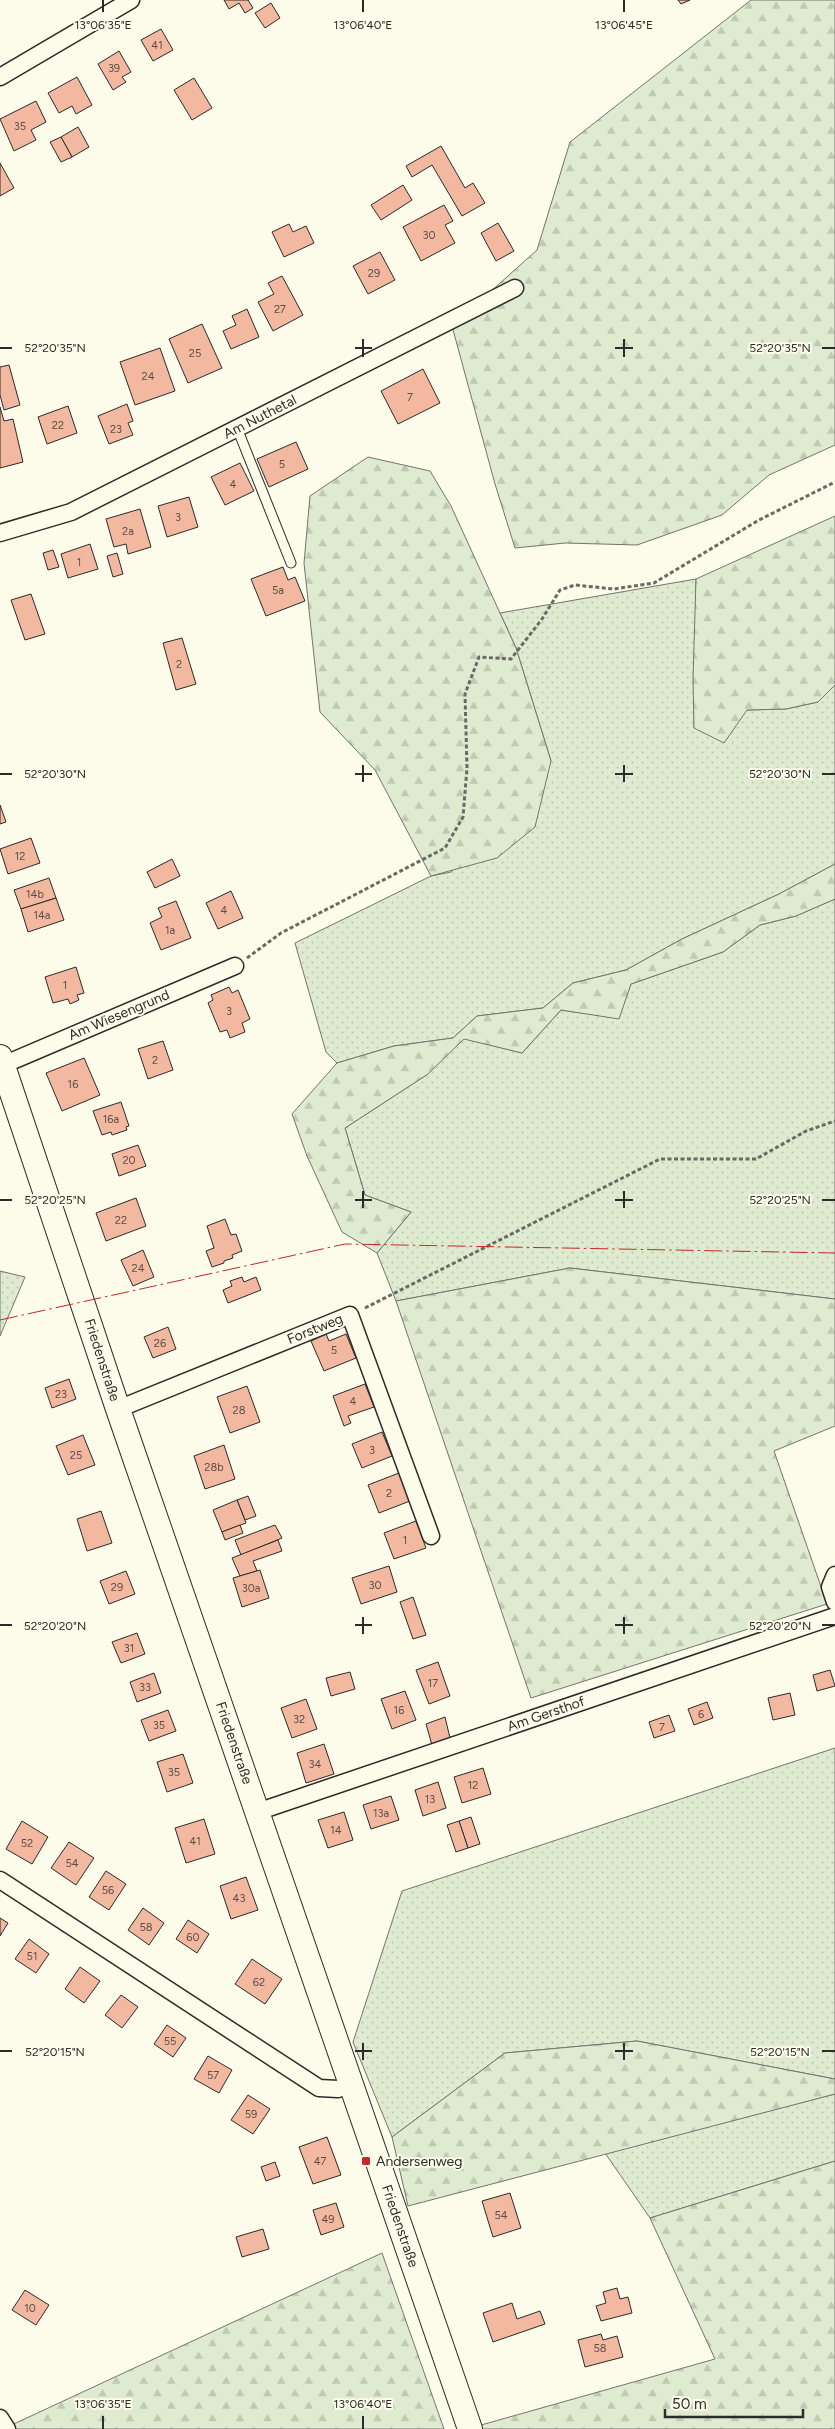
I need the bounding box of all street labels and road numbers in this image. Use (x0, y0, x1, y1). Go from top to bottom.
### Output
street label: Am Nuthetal (221, 391, 299, 443)
street label: Am Wiesengrund (66, 986, 172, 1044)
street label: Forstweg (285, 1310, 345, 1348)
street label: Friedenstraße (81, 1316, 123, 1404)
street label: Am Gersthof (505, 1693, 588, 1735)
street label: Friedenstraße (212, 1700, 256, 1787)
street label: Friedenstraße (378, 2183, 422, 2270)

